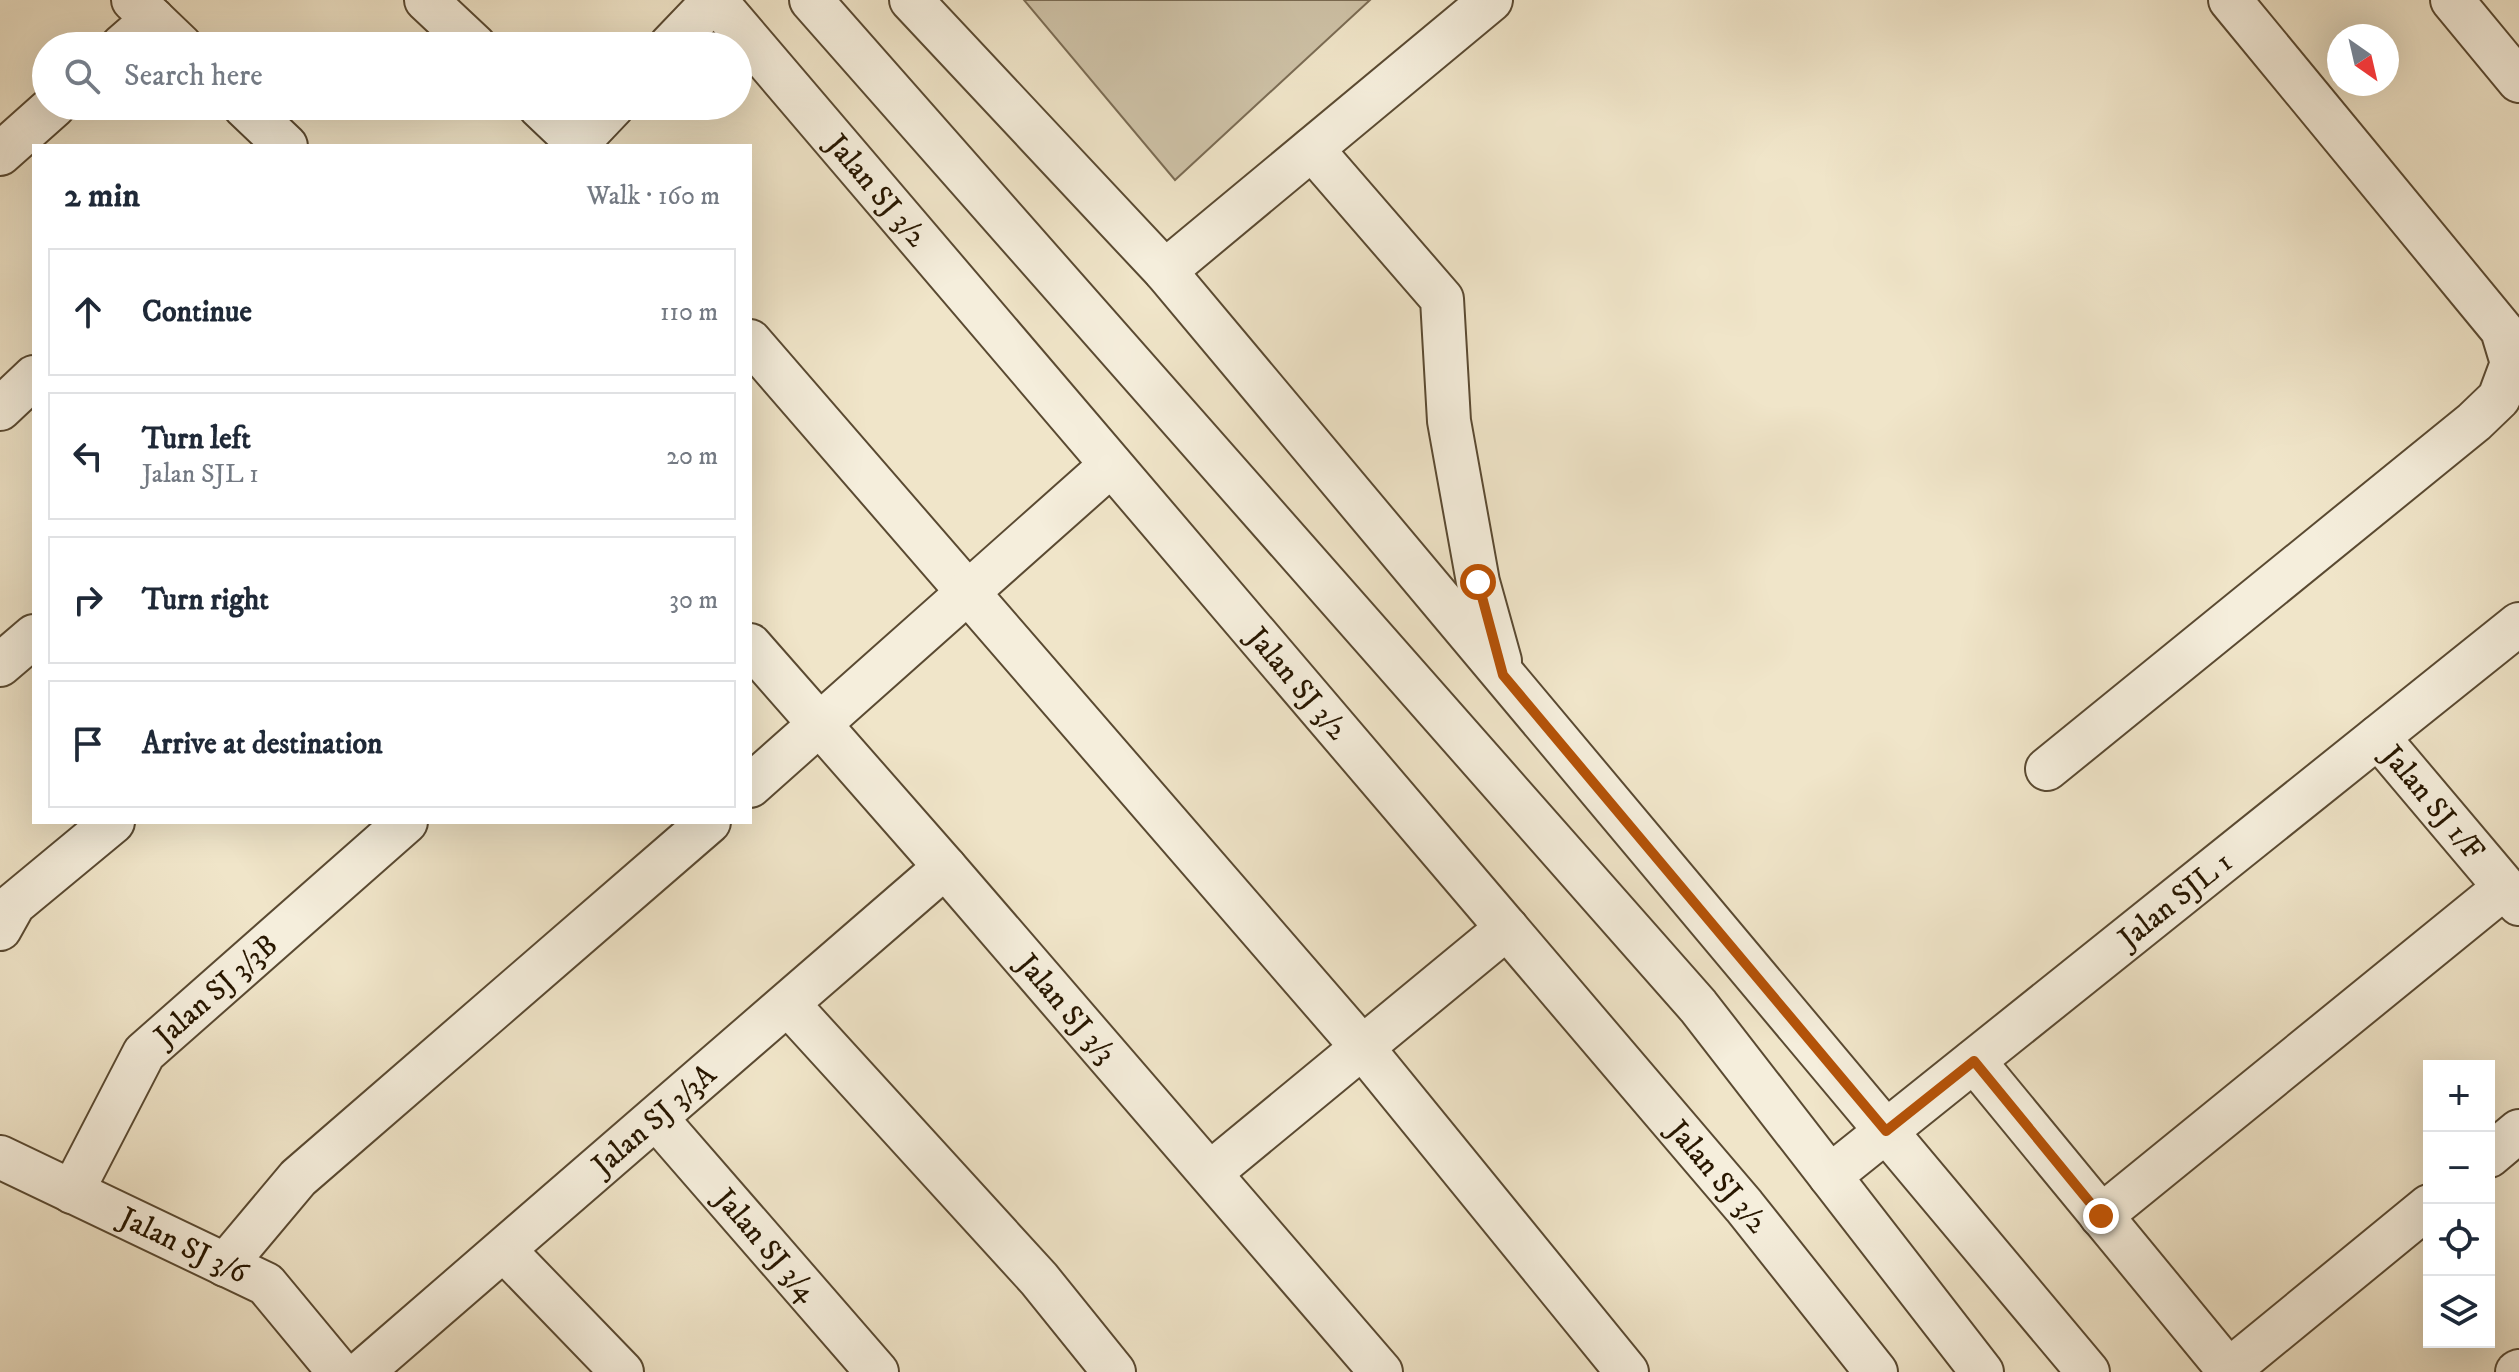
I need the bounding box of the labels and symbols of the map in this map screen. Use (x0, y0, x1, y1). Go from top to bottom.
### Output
north arrow (2327, 24, 2399, 96)
street label: Jalan SJ 3/2 (816, 125, 935, 255)
route start (1460, 564, 1496, 600)
street label: Jalan SJ 3/2 (1236, 618, 1355, 748)
street label: Jalan SJ 1/F (2371, 736, 2492, 869)
street label: Jalan SJL 1 (2109, 844, 2240, 959)
street label: Jalan SJ 3/3B (145, 927, 286, 1057)
street label: Jalan SJ 3/3 (1006, 945, 1123, 1072)
street label: Jalan SJ 3/3A (583, 1056, 725, 1186)
street label: Jalan SJ 3/2 (1657, 1111, 1775, 1241)
street label: Jalan SJ 3/4 (704, 1179, 825, 1311)
route end (2083, 1198, 2119, 1234)
street label: Jalan SJ 3/6 (111, 1199, 255, 1293)

